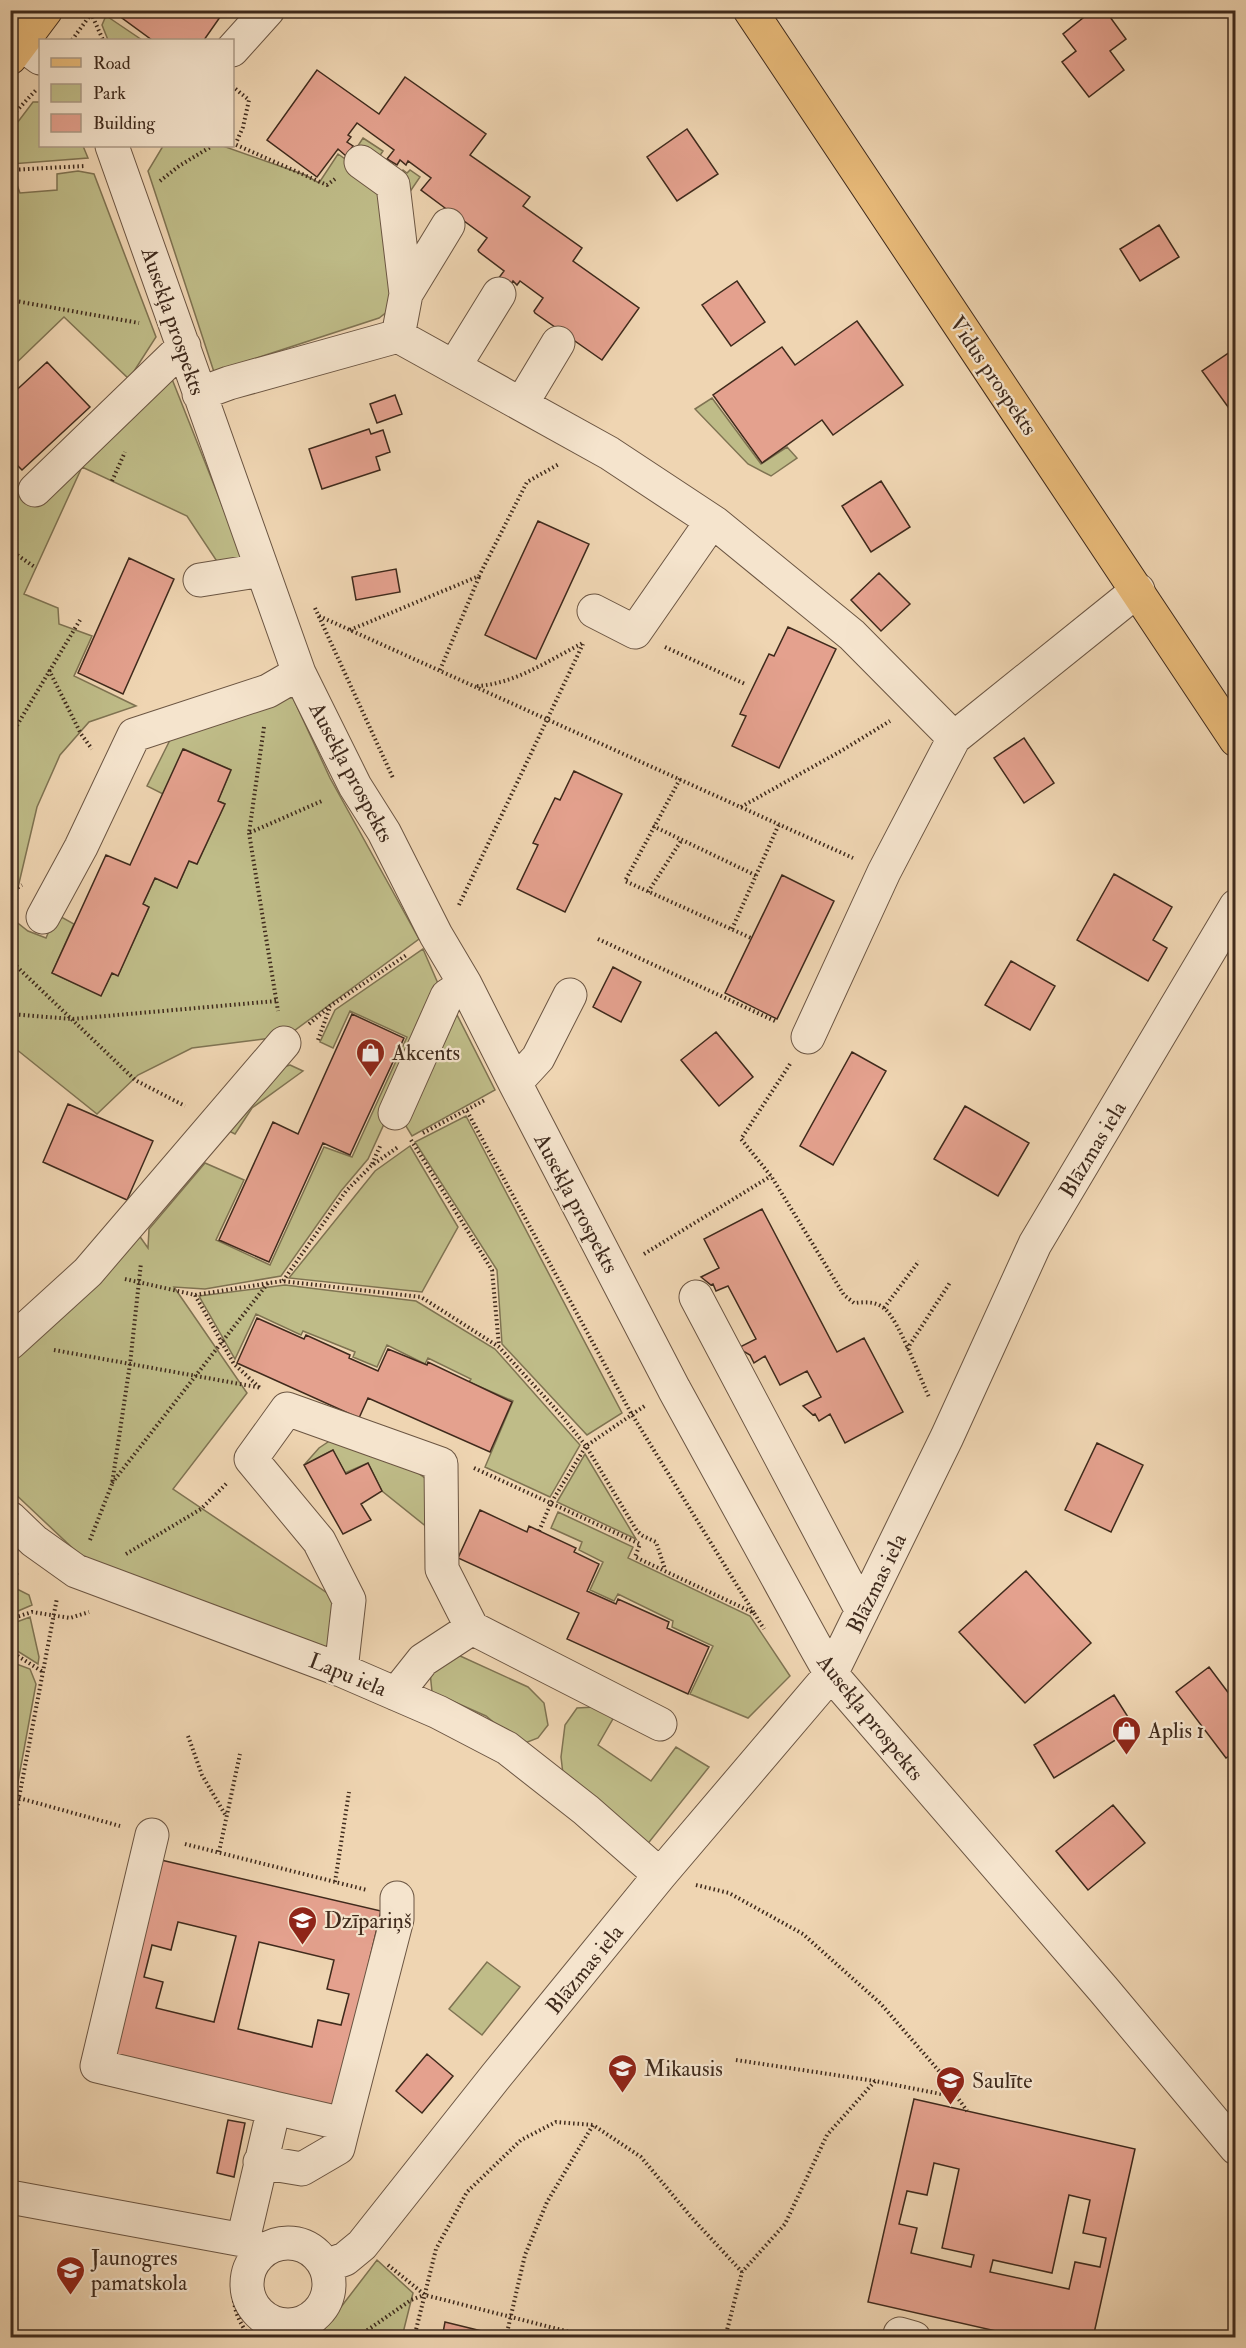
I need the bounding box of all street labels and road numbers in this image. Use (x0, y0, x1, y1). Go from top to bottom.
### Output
street label: Ausekļa prospekts (133, 243, 211, 399)
street label: Vidus prospekts (942, 310, 1043, 441)
street label: Ausekļa prospekts (301, 697, 400, 848)
street label: Blāzmas iela (1053, 1095, 1133, 1203)
street label: Ausekļa prospekts (526, 1128, 625, 1279)
street label: Blāzmas iela (841, 1528, 913, 1638)
street label: Lapu iela (304, 1647, 392, 1704)
street label: Ausekļa prospekts (809, 1648, 930, 1787)
street label: Blāzmas iela (540, 1918, 630, 2020)

